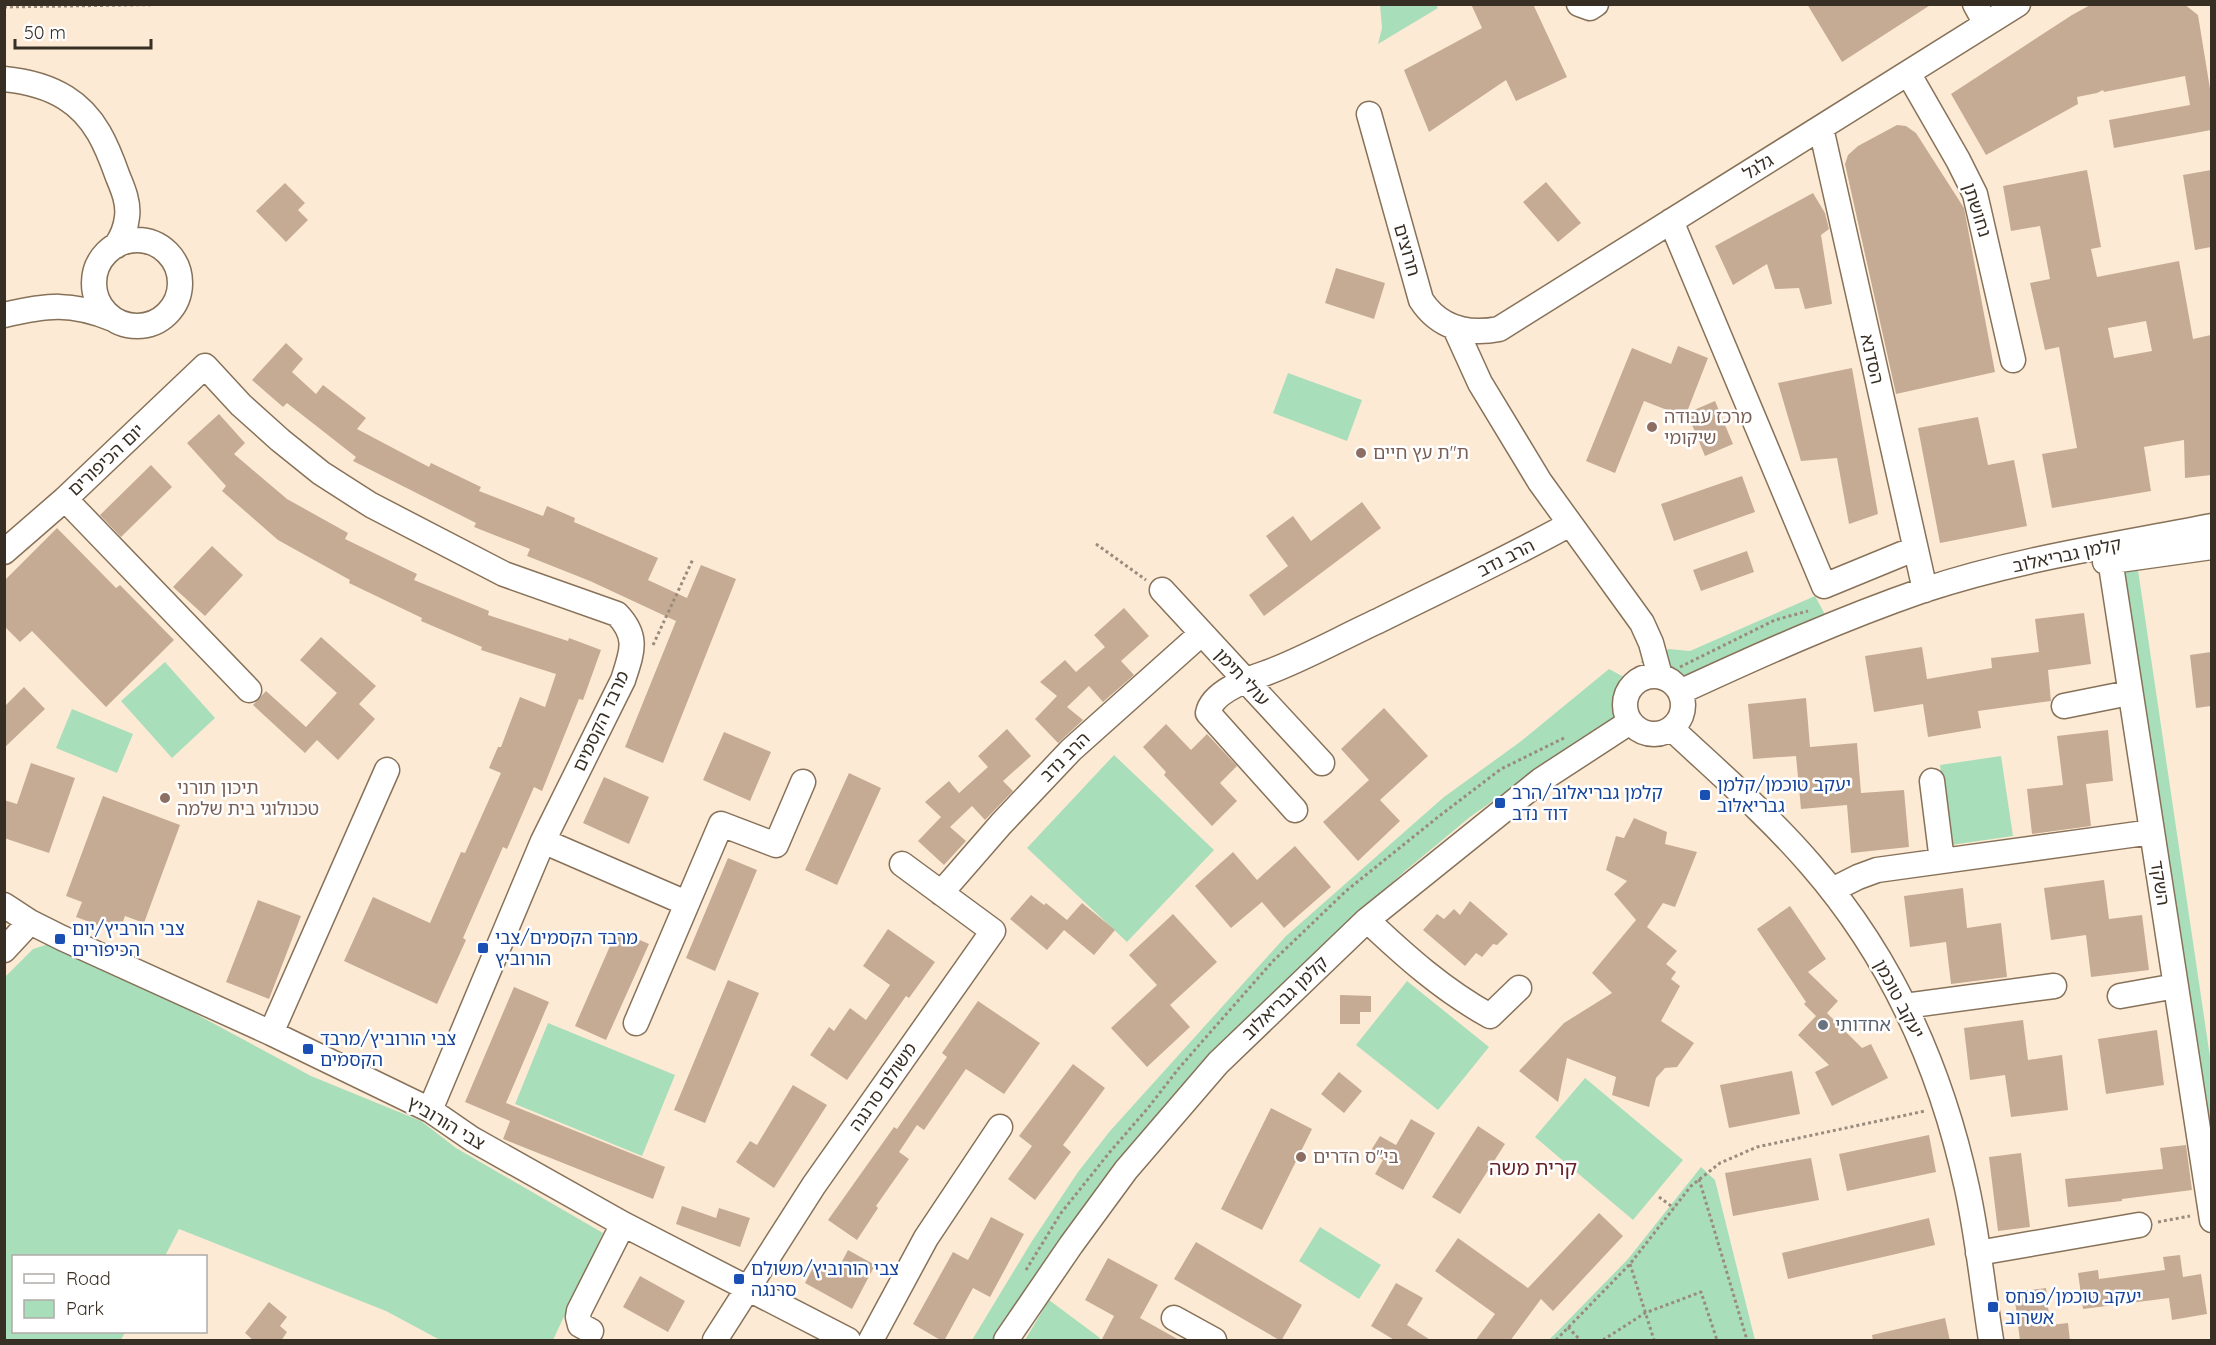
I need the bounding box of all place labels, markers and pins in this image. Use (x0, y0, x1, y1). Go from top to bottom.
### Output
place label: מרכז עבודה שיקומי (1664, 405, 1752, 449)
marker: מרכז עבודה שיקומי (1645, 420, 1659, 434)
place label: ת"ת עץ חיים (1373, 441, 1469, 464)
marker: ת"ת עץ חיים (1354, 446, 1368, 460)
place label: יעקב טוכמן/קלמן גבריאלוב (1717, 773, 1851, 817)
place label: תיכון תורני טכנולוגי בית שלמה (177, 776, 319, 820)
place label: קלמן גבריאלוב/הרב דוד נדב (1512, 781, 1663, 825)
marker: יעקב טוכמן/קלמן גבריאלוב (1698, 788, 1712, 802)
marker: תיכון תורני טכנולוגי בית שלמה (158, 791, 172, 805)
marker: קלמן גבריאלוב/הרב דוד נדב (1493, 796, 1507, 810)
place label: צבי הורביץ/יום הכיפורים (72, 917, 185, 961)
place label: מרבד הקסמים/צבי הורוביץ (495, 926, 638, 970)
marker: צבי הורביץ/יום הכיפורים (53, 932, 67, 946)
marker: מרבד הקסמים/צבי הורוביץ (476, 941, 490, 955)
place label: אחדותי (1835, 1013, 1891, 1036)
marker: אחדותי (1816, 1018, 1830, 1032)
place label: צבי הורוביץ/מרבד הקסמים (320, 1027, 456, 1071)
marker: צבי הורוביץ/מרבד הקסמים (301, 1042, 315, 1056)
place label: בי"ס הדרים (1313, 1145, 1399, 1168)
marker: בי"ס הדרים (1294, 1150, 1308, 1164)
place label: צבי הורוביץ/משולם סרנגה (751, 1257, 899, 1301)
marker: צבי הורוביץ/משולם סרנגה (732, 1272, 746, 1286)
place label: יעקב טוכמן/פנחס אשרוב (2005, 1285, 2142, 1329)
marker: יעקב טוכמן/פנחס אשרוב (1986, 1300, 2000, 1314)

